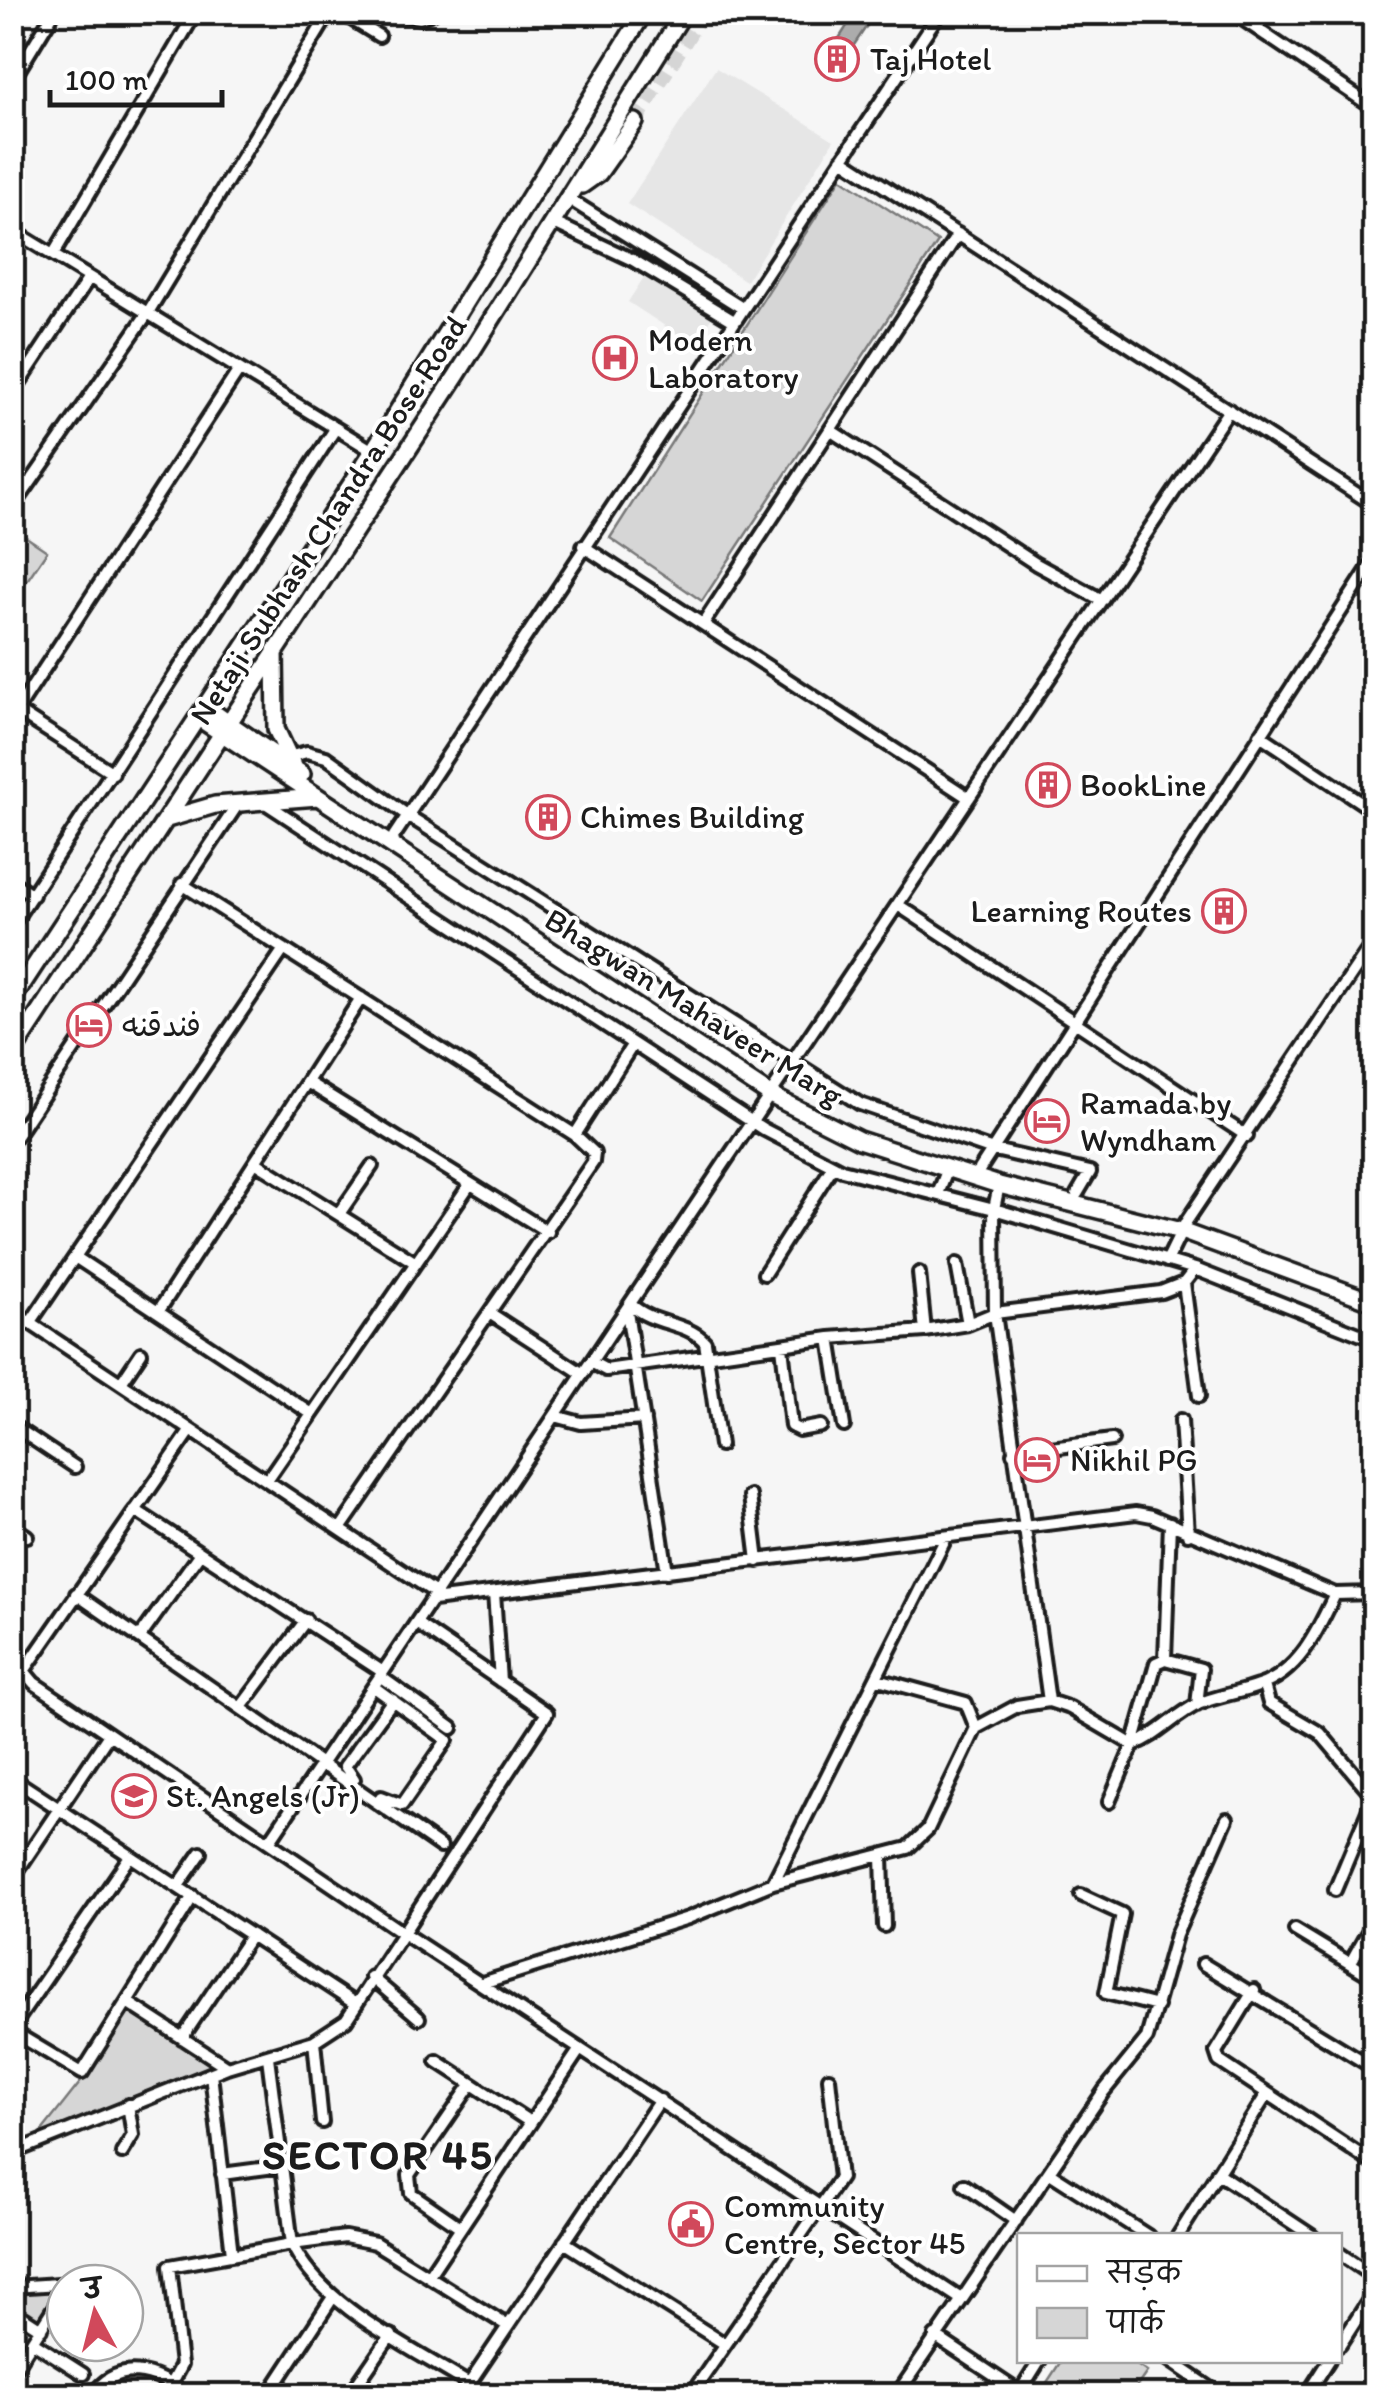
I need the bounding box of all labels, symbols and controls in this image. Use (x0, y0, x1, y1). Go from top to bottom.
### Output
building icon: Taj Hotel (814, 36, 860, 82)
place label: Taj Hotel (870, 40, 991, 78)
scale bar (50, 45, 222, 107)
text: 100 m (65, 61, 148, 98)
street label: Netaji Subhash Chandra Bose Road (181, 308, 475, 732)
place label: Modern Laboratory (648, 321, 799, 396)
hospital icon: Modern Laboratory (592, 335, 638, 381)
building icon: BookLine (1025, 762, 1071, 808)
place label: BookLine (1080, 766, 1206, 804)
building icon: Chimes Building (525, 794, 571, 840)
place label: Chimes Building (580, 798, 805, 836)
building icon: Learning Routes (1201, 888, 1247, 934)
place label: Learning Routes (970, 892, 1192, 930)
street label: Bhagwan Mahaveer Marg (538, 900, 850, 1115)
hotel icon: فندقنه (66, 1002, 112, 1048)
place label: فندقنه (122, 1006, 201, 1044)
place label: Ramada by Wyndham (1080, 1084, 1231, 1159)
hotel icon: Ramada by Wyndham (1024, 1098, 1070, 1144)
hotel icon: Nikhil PG (1014, 1437, 1060, 1483)
place label: Nikhil PG (1070, 1441, 1198, 1479)
school or university icon: St. Angels (Jr) (111, 1773, 157, 1819)
place label: St. Angels (Jr) (166, 1777, 360, 1815)
district label: SECTOR 45 (262, 2129, 494, 2180)
place label: Community Centre, Sector 45 (724, 2187, 965, 2262)
public building icon: Community Centre, Sector 45 (668, 2201, 714, 2247)
legend (1017, 2233, 1342, 2363)
text: सड़क (1105, 2254, 1183, 2291)
north arrow (45, 2263, 145, 2363)
text: उ (78, 2270, 106, 2307)
text: पार्क (1105, 2299, 1166, 2341)

